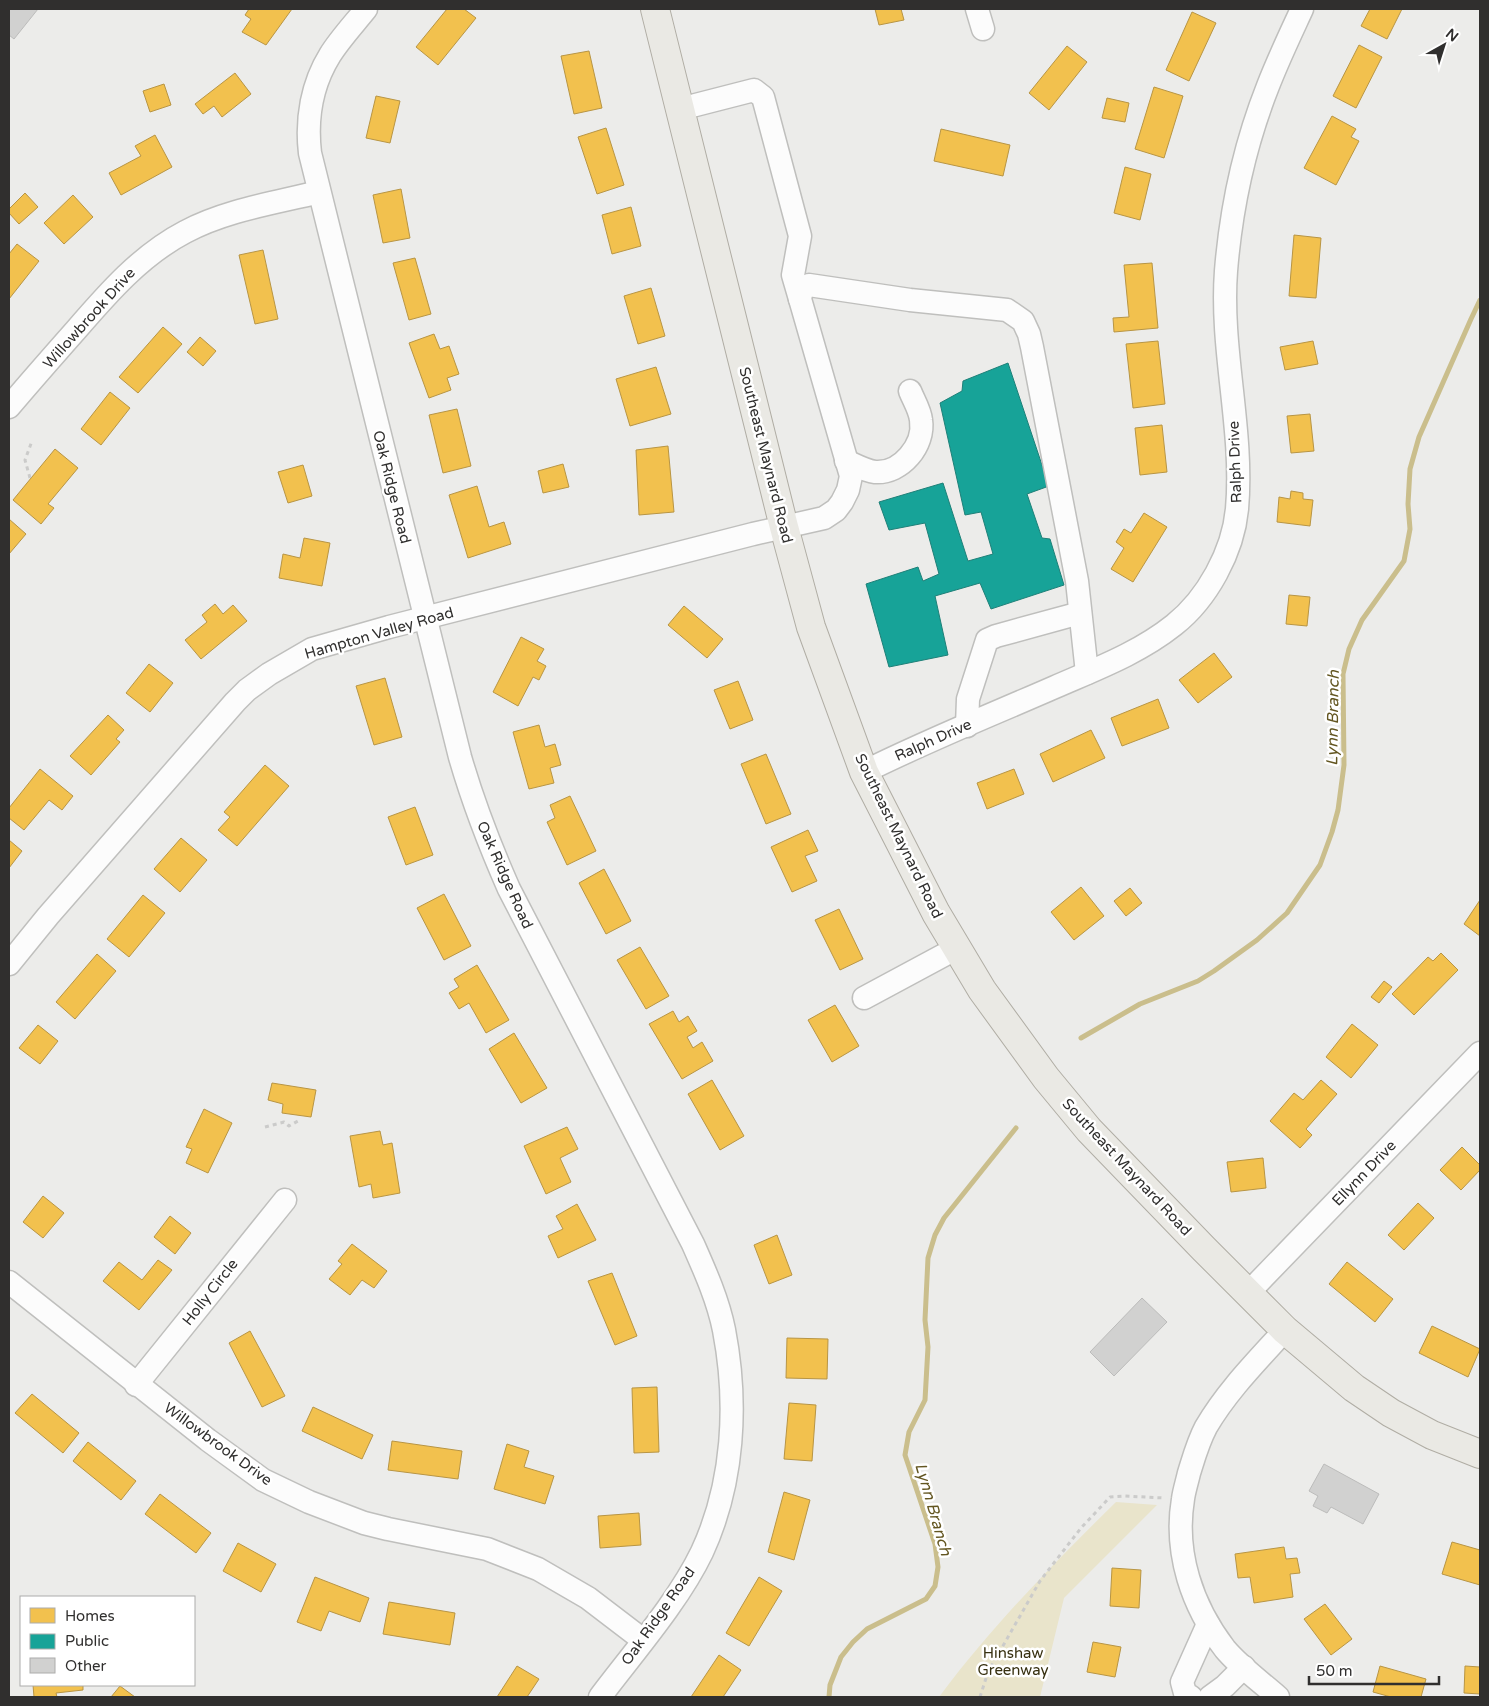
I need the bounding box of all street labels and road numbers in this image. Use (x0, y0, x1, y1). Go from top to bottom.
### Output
street label: Willowbrook Drive (39, 264, 139, 372)
street label: Southeast Maynard Road (735, 365, 797, 545)
street label: Ralph Drive (1225, 421, 1245, 503)
street label: Oak Ridge Road (369, 429, 415, 545)
street label: Hampton Valley Road (302, 603, 456, 663)
street label: Ralph Drive (892, 715, 974, 765)
street label: Southeast Maynard Road (851, 751, 947, 921)
street label: Oak Ridge Road (473, 818, 537, 932)
street label: Southeast Maynard Road (1059, 1095, 1195, 1239)
street label: Ellynn Drive (1328, 1136, 1400, 1210)
street label: Holly Circle (178, 1255, 242, 1329)
street label: Willowbrook Drive (160, 1399, 276, 1489)
street label: Oak Ridge Road (617, 1563, 699, 1669)

